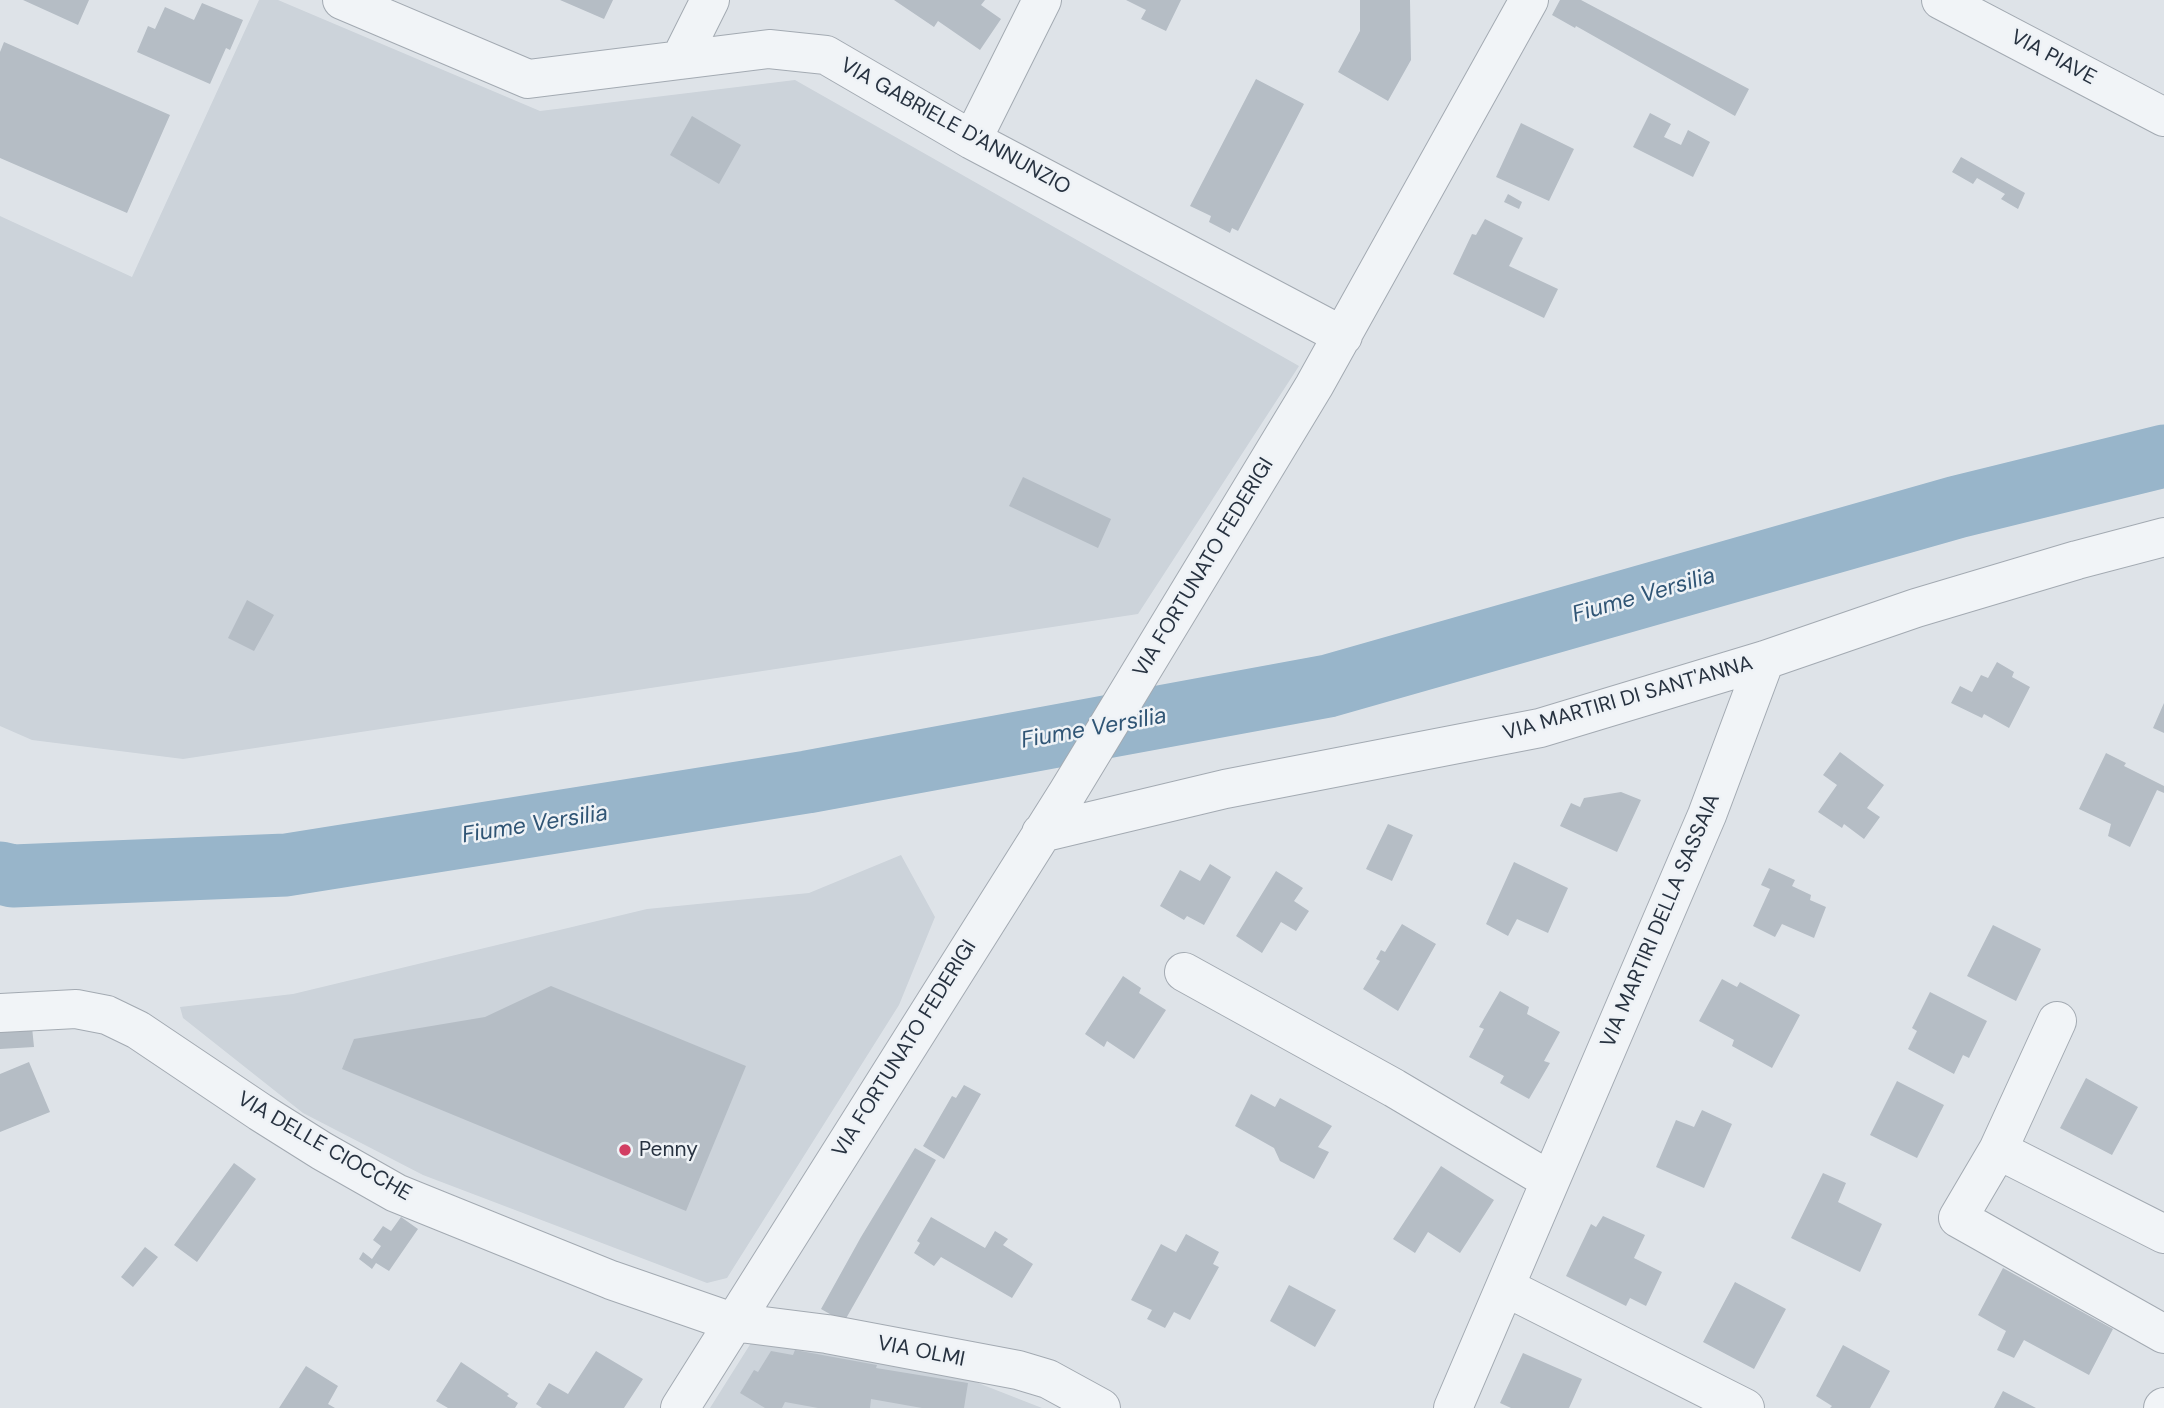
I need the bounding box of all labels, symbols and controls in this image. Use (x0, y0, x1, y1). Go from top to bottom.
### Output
street label: VIA PIAVE (2006, 25, 2100, 91)
street label: VIA GABRIELE D'ANNUNZIO (836, 53, 1074, 201)
street label: VIA FORTUNATO FEDERIGI (1128, 454, 1280, 682)
water label: Fiume Versilia (1569, 562, 1719, 630)
street label: VIA MARTIRI DI SANT'ANNA (1500, 651, 1756, 747)
water label: Fiume Versilia (1019, 703, 1169, 755)
street label: VIA MARTIRI DELLA SASSAIA (1596, 790, 1726, 1052)
water label: Fiume Versilia (460, 800, 610, 850)
street label: VIA FORTUNATO FEDERIGI (828, 936, 982, 1162)
street label: VIA DELLE CIOCCHE (232, 1087, 416, 1207)
place label: Penny (639, 1137, 698, 1163)
marker: Penny (617, 1142, 633, 1158)
street label: VIA OLMI (875, 1331, 967, 1373)

